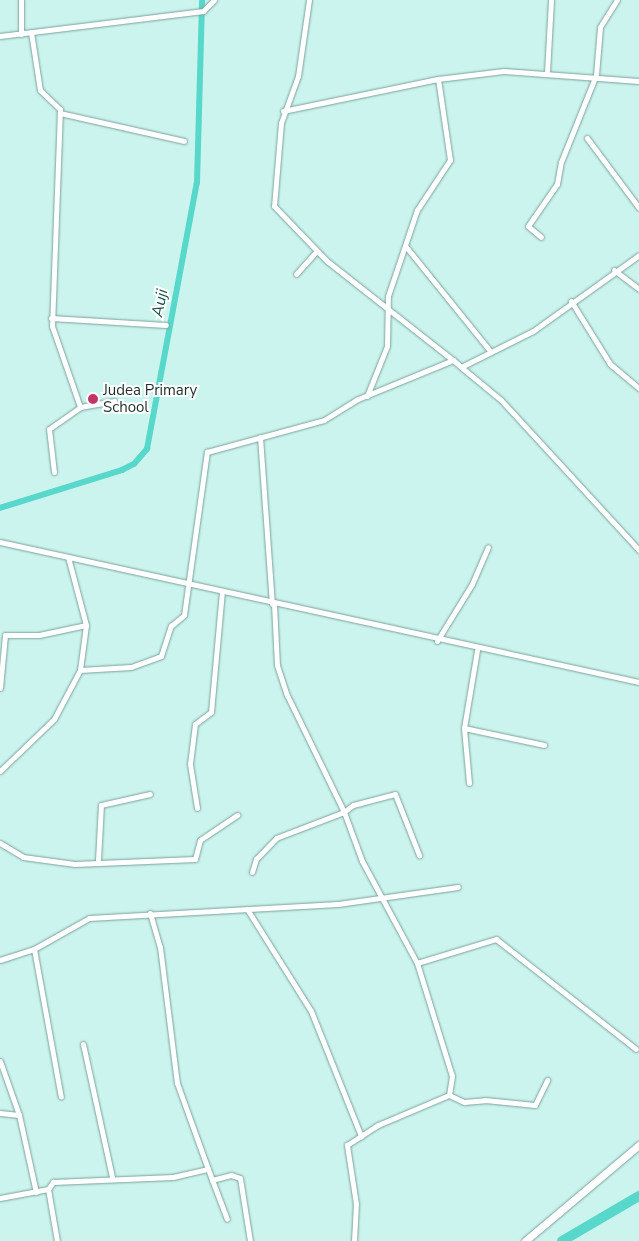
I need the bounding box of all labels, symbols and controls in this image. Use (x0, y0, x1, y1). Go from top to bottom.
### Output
water label: Auji (148, 287, 172, 319)
place label: Judea Primary School (103, 381, 197, 416)
marker: Judea Primary School (87, 393, 99, 405)

